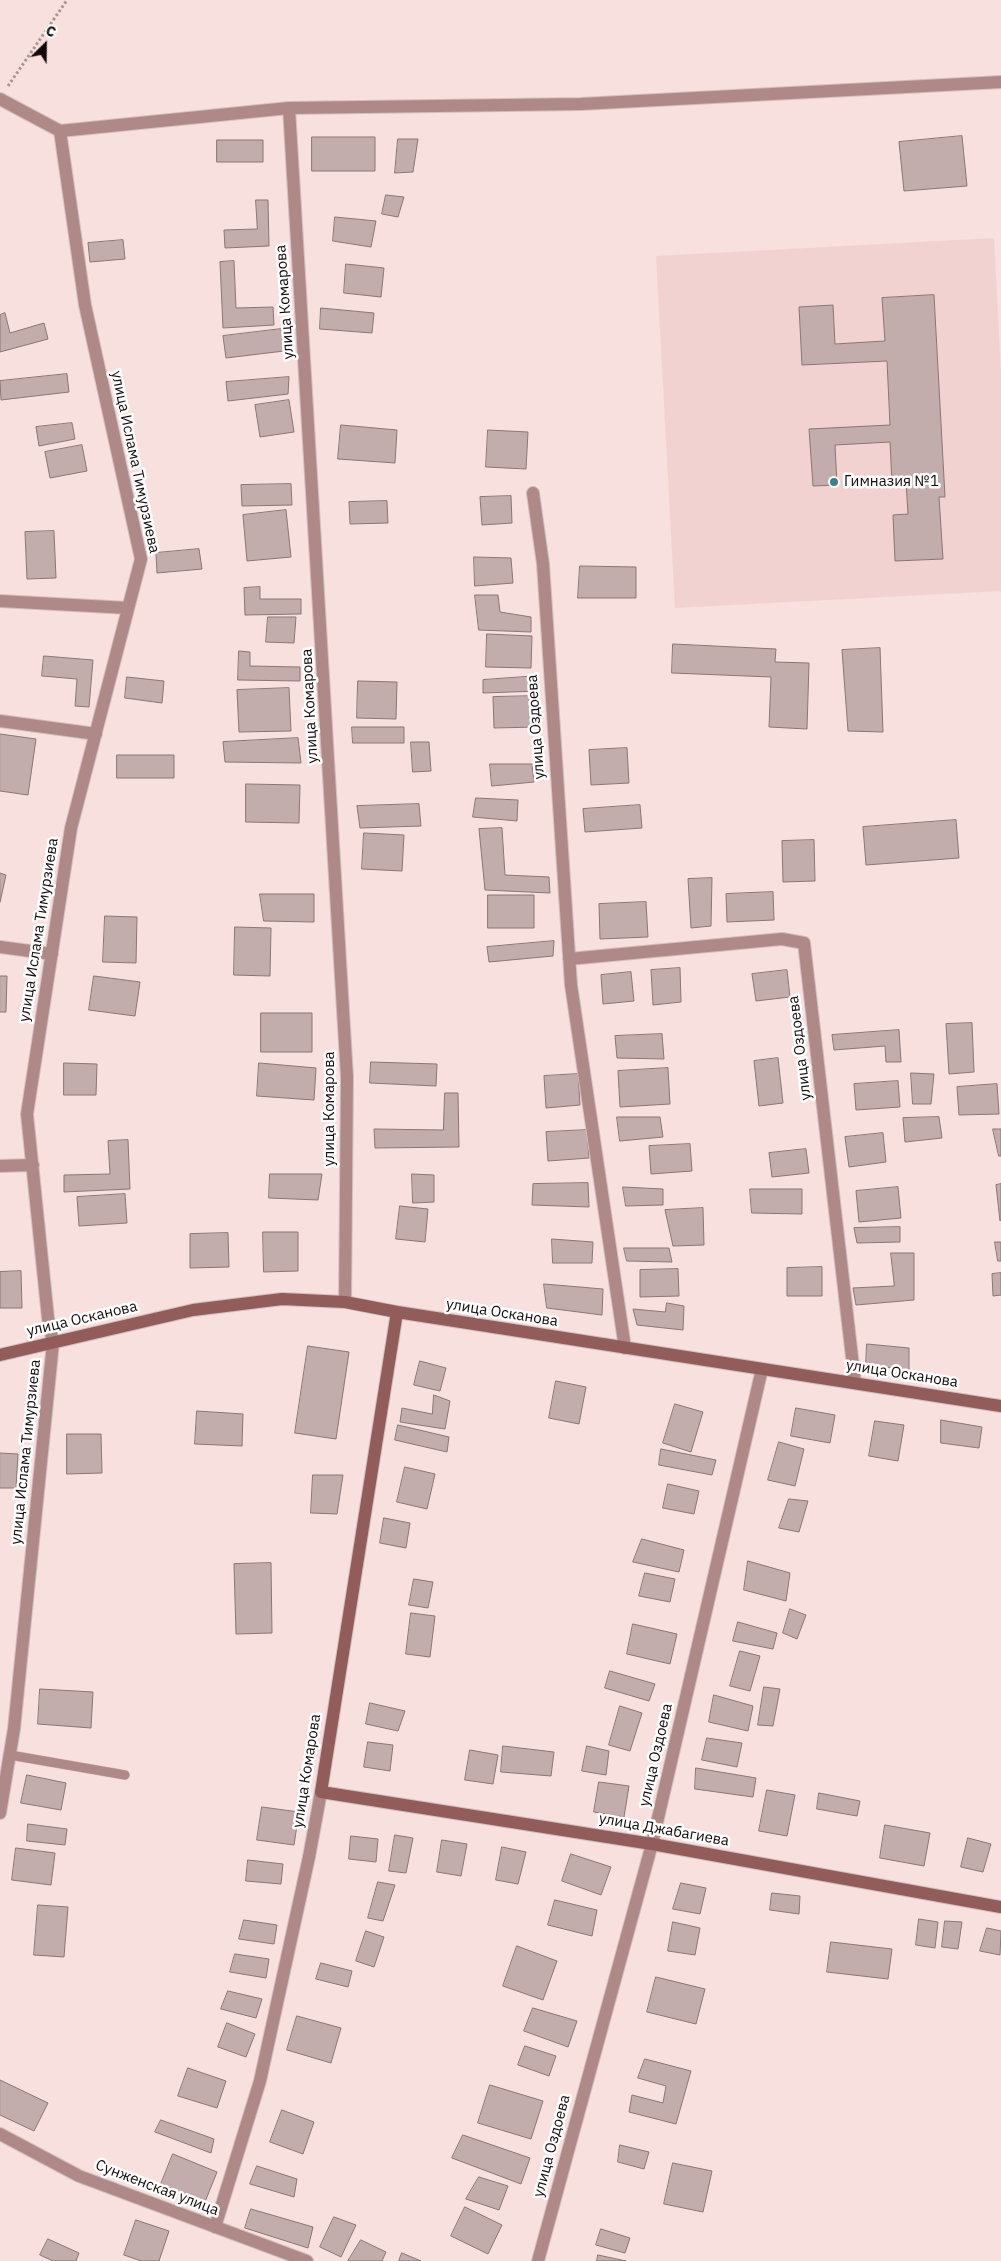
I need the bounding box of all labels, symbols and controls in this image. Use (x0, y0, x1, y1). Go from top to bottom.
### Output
north arrow (20, 20, 70, 70)
text: С (43, 21, 59, 41)
street label: улица Комарова (272, 244, 298, 360)
street label: улица Ислама Тимурзиева (107, 369, 163, 555)
place label: Гимназия №1 (844, 473, 939, 491)
marker: Гимназия №1 (828, 476, 840, 488)
street label: улица Комарова (298, 648, 322, 764)
street label: улица Оздоева (523, 674, 549, 780)
street label: улица Ислама Тимурзиева (16, 837, 62, 1023)
street label: улица Оздоева (785, 995, 815, 1101)
street label: улица Комарова (321, 1052, 339, 1166)
street label: улица Осканова (445, 1295, 559, 1331)
street label: улица Осканова (25, 1298, 139, 1340)
street label: улица Осканова (845, 1356, 959, 1392)
street label: улица Ислама Тимурзиева (7, 1359, 45, 1545)
street label: улица Оздоева (635, 1702, 677, 1808)
street label: улица Комарова (289, 1713, 325, 1829)
street label: улица Джабагиева (598, 1810, 730, 1850)
street label: улица Оздоева (530, 2093, 574, 2199)
street label: Сунженская улица (93, 2156, 221, 2220)

